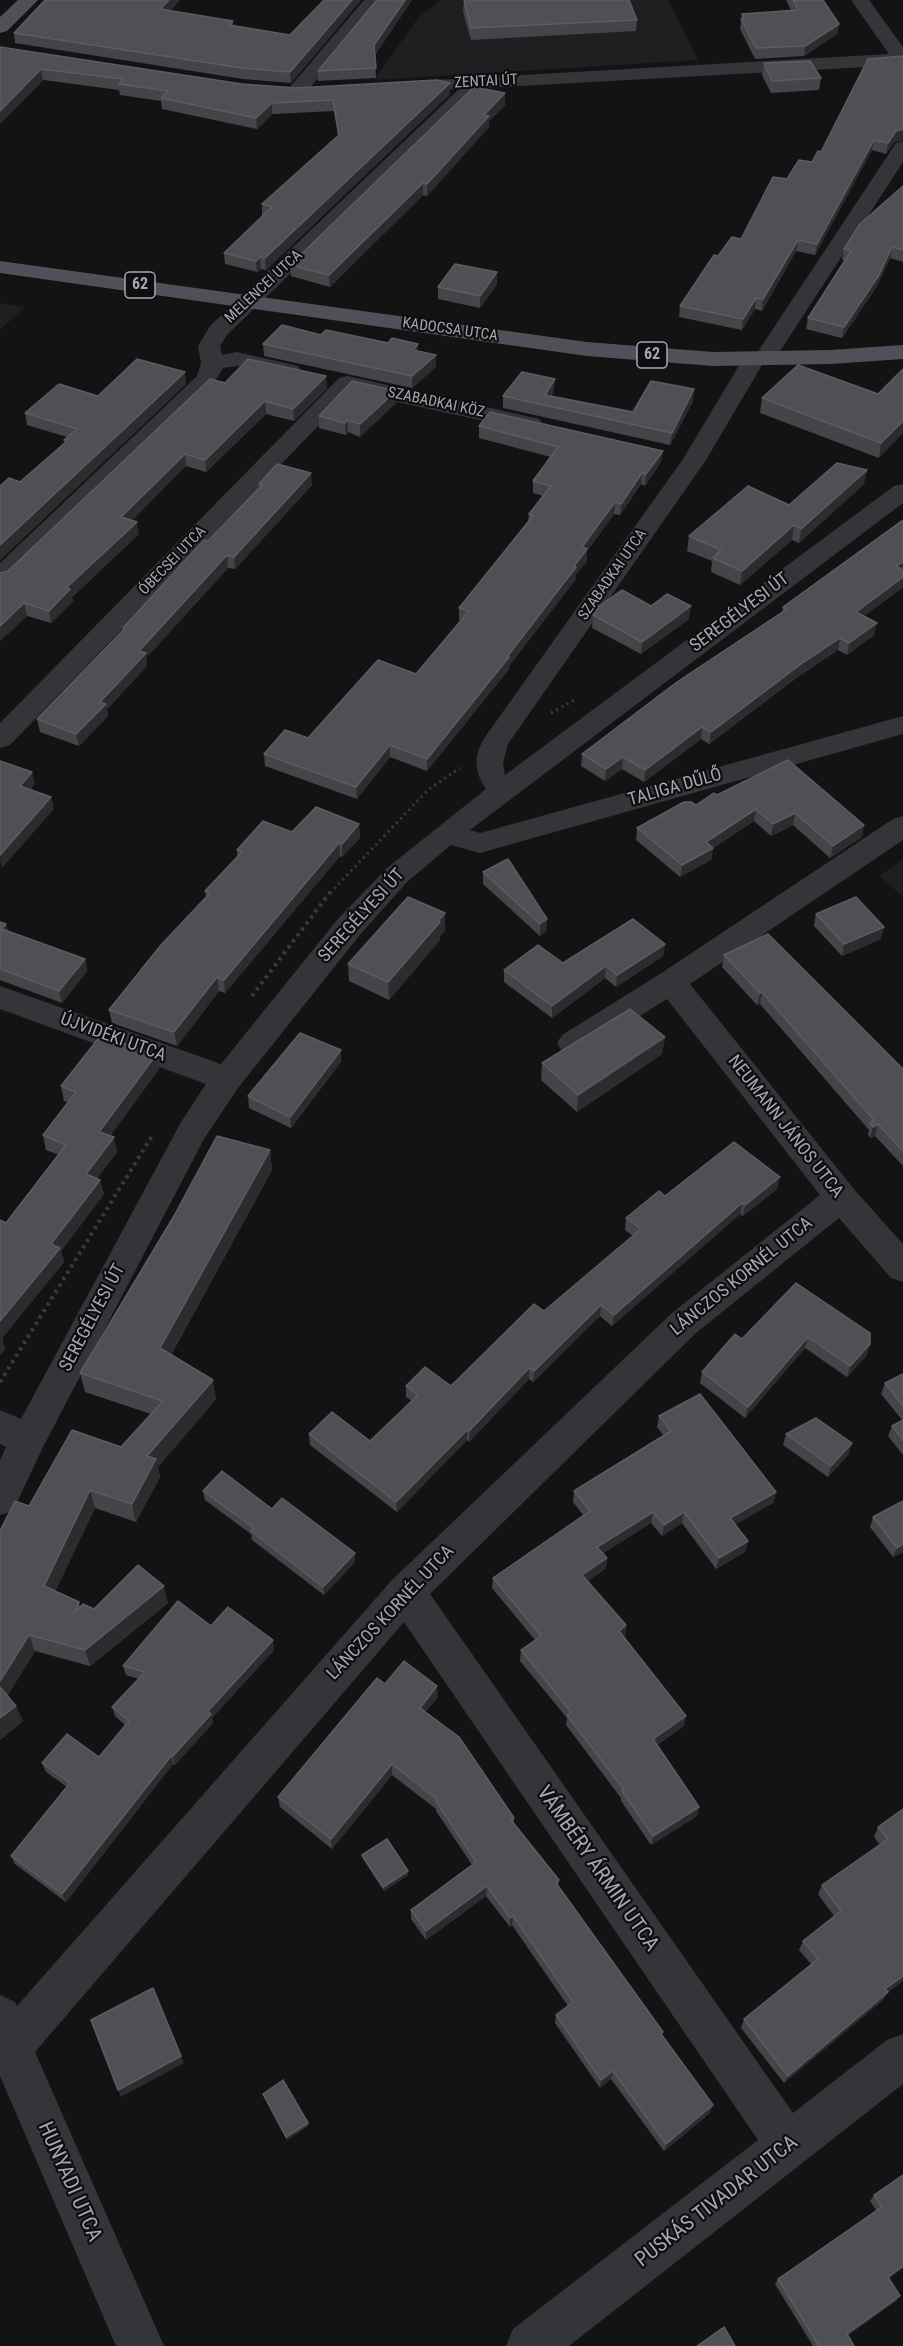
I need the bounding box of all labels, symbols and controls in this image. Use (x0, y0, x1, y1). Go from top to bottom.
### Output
street label: ZENTAI ÚT (454, 71, 518, 93)
street label: MELENCEI UTCA (222, 247, 306, 327)
road number: 62 (125, 272, 155, 298)
street label: KADOCSA UTCA (401, 314, 499, 346)
road number: 62 (637, 342, 667, 368)
street label: SZABADKAI KÖZ (386, 384, 486, 422)
street label: ÓBECSEI UTCA (136, 523, 210, 599)
street label: SZABADKAI UTCA (575, 526, 651, 624)
street label: SEREGÉLYESI ÚT (686, 569, 794, 657)
street label: TALIGA DŰLŐ (626, 764, 724, 812)
street label: SEREGÉLYESI ÚT (314, 865, 410, 967)
street label: ÚJVIDÉKI UTCA (57, 1009, 169, 1067)
street label: NEUMANN JÁNOS UTCA (723, 1051, 847, 1203)
street label: LÁNCZOS KORNÉL UTCA (667, 1213, 817, 1341)
street label: SEREGÉLYESI ÚT (56, 1261, 130, 1375)
street label: LÁNCZOS KORNÉL UTCA (323, 1541, 459, 1685)
street label: VÁMBÉRY ÁRMIN UTCA (530, 1781, 664, 1957)
street label: HUNYADI UTCA (31, 2118, 107, 2246)
street label: PUSKÁS TIVADAR UTCA (631, 2131, 803, 2273)

